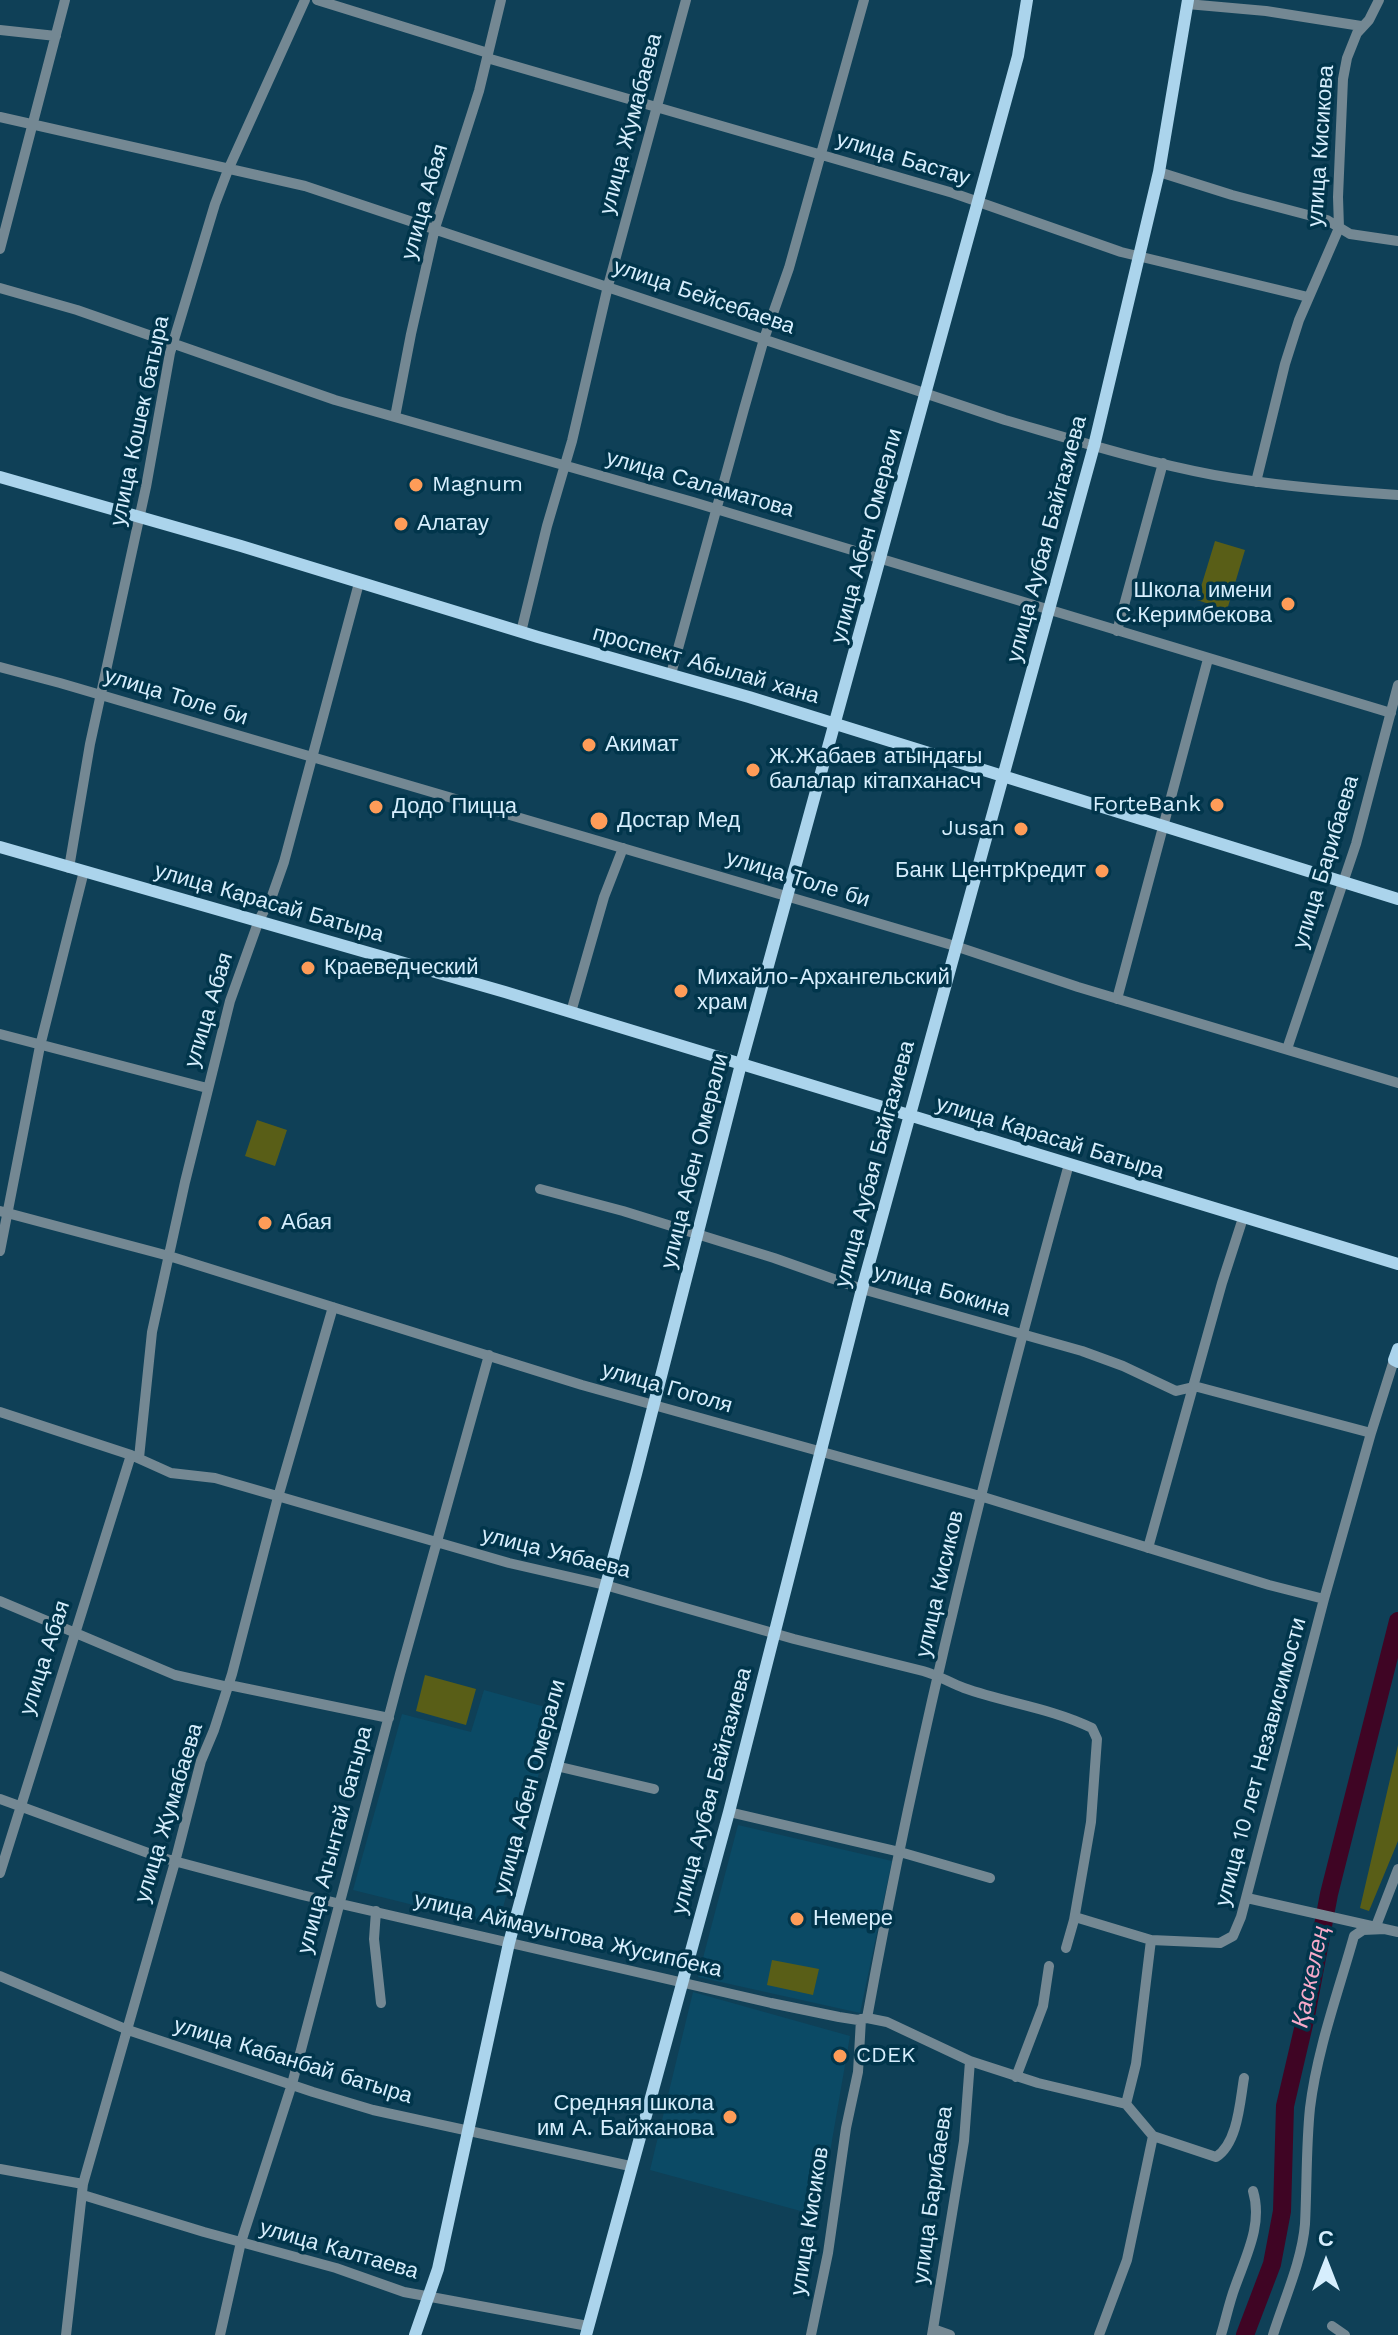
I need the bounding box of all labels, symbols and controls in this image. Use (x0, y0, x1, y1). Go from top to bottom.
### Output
street label: улица Жумабаева (594, 31, 668, 217)
street label: улица Кисикова (1302, 64, 1340, 228)
street label: улица Бастау (833, 126, 973, 192)
street label: улица Абая (396, 141, 454, 263)
street label: улица Бейсебаева (610, 254, 798, 340)
street label: улица Кошек батыра (105, 313, 175, 529)
street label: улица Аубая Байгазиева (1001, 413, 1093, 665)
street label: улица Абен Омерали (826, 426, 908, 646)
street label: улица Саламатова (603, 445, 797, 523)
place label: Magnum (432, 472, 523, 498)
marker: Magnum (407, 476, 425, 494)
place label: Алатау (417, 511, 489, 537)
marker: Алатау (392, 515, 410, 533)
place label: Школа имени С.Керимбекова (1115, 578, 1272, 630)
marker: Школа имени С.Керимбекова (1279, 595, 1297, 613)
street label: проспект Абылай хана (590, 620, 822, 710)
street label: улица Толе би (101, 663, 251, 731)
place label: Акимат (605, 732, 679, 758)
marker: Акимат (580, 736, 598, 754)
place label: Ж.Жабаев атындағы балалар кітапханасч (769, 744, 982, 796)
marker: Ж.Жабаев атындағы балалар кітапханасч (744, 761, 762, 779)
street label: улица Барибаева (1287, 772, 1365, 952)
place label: ForteBank (1093, 792, 1201, 818)
place label: Додо Пицца (392, 794, 517, 820)
marker: ForteBank (1208, 796, 1226, 814)
marker: Додо Пицца (367, 798, 385, 816)
place label: Достар Мед (617, 808, 740, 834)
marker: Достар Мед (588, 810, 610, 832)
place label: Jusan (942, 816, 1005, 842)
marker: Jusan (1012, 820, 1030, 838)
street label: улица Толе би (723, 845, 873, 913)
street label: улица Карасай Батыра (151, 858, 387, 948)
place label: Банк ЦентрКредит (895, 858, 1086, 884)
marker: Банк ЦентрКредит (1093, 862, 1111, 880)
street label: улица Абая (179, 949, 239, 1071)
place label: Краеведческий (324, 955, 478, 981)
marker: Краеведческий (299, 959, 317, 977)
place label: Михайло-Архангельский храм (697, 965, 950, 1016)
marker: Михайло-Архангельский храм (672, 982, 690, 1000)
street label: улица Аубая Байгазиева (829, 1038, 921, 1290)
street label: улица Абен Омерали (655, 1051, 735, 1271)
street label: улица Карасай Батыра (933, 1091, 1167, 1185)
place label: Абая (281, 1210, 332, 1236)
marker: Абая (256, 1214, 274, 1232)
street label: улица Бокина (871, 1259, 1013, 1323)
street label: улица Гоголя (599, 1357, 735, 1419)
street label: улица Кисиков (910, 1508, 970, 1660)
street label: улица Уябаева (479, 1522, 633, 1584)
street label: улица Абая (14, 1597, 76, 1719)
street label: улица 10 лет Независимости (1210, 1615, 1312, 1909)
street label: улица Аубая Байгазиева (666, 1665, 758, 1917)
street label: улица Абен Омерали (489, 1677, 571, 1897)
street label: улица Жумабаева (129, 1720, 209, 1906)
street label: улица Агынтай батыра (292, 1723, 378, 1957)
street label: улица Аймауытова Жусипбека (412, 1887, 724, 1983)
place label: Немере (813, 1906, 893, 1932)
marker: Немере (788, 1910, 806, 1928)
water label: Қаскелең (1286, 1923, 1336, 2031)
street label: улица Кабанбай батыра (171, 2012, 415, 2110)
place label: CDEK (856, 2043, 915, 2069)
marker: CDEK (831, 2047, 849, 2065)
place label: Средняя школа им А. Байжанова (537, 2091, 714, 2142)
street label: улица Барибаева (907, 2104, 959, 2286)
marker: Средняя школа им А. Байжанова (721, 2108, 739, 2126)
street label: улица Кисиков (785, 2145, 835, 2297)
street label: улица Калтаева (257, 2215, 421, 2285)
north arrow (1286, 2223, 1366, 2303)
text: С (1318, 2226, 1334, 2251)

